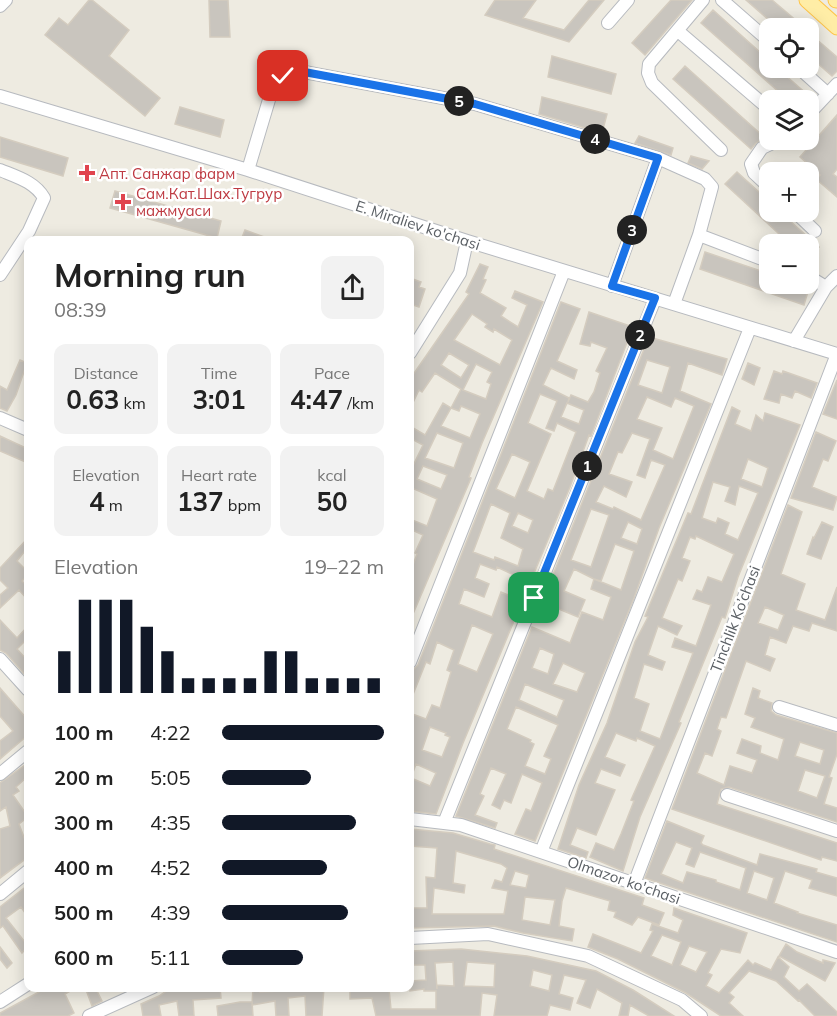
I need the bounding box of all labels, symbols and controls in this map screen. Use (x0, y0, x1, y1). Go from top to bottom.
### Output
map controls (759, 18, 819, 294)
button: locate (759, 18, 819, 78)
pin (257, 50, 308, 101)
icon: check (266, 59, 299, 92)
pin: 5 (444, 86, 474, 116)
button: layers (759, 90, 819, 150)
text: 5 (454, 91, 464, 111)
pin: 4 (580, 124, 610, 154)
text: 4 (590, 129, 600, 149)
button: + (759, 162, 819, 222)
place label: Апт. Санжар фарм (99, 164, 235, 183)
marker: Апт. Санжар фарм (80, 166, 94, 180)
place label: Сам.Кат.Шах.Тугрур мажмуаси (136, 184, 282, 220)
marker: Сам.Кат.Шах.Тугрур мажмуаси (114, 193, 132, 211)
street label: E. Miraliev ko'chasi (353, 196, 483, 254)
pin: 3 (617, 215, 647, 245)
text: 3 (627, 220, 637, 240)
button: − (759, 234, 819, 294)
text: Morning run (54, 254, 246, 295)
button: share (321, 256, 384, 319)
text: 08:39 (54, 297, 107, 322)
pin: 2 (625, 320, 655, 350)
text: 2 (635, 325, 645, 345)
text: Distance (74, 363, 138, 383)
text: Time (201, 363, 237, 383)
text: Pace (314, 363, 350, 383)
text: 0.63 (66, 383, 119, 416)
text: 3:01 (192, 383, 246, 416)
text: 4:47 (290, 383, 343, 416)
text: km (119, 393, 146, 413)
text: /km (343, 393, 374, 413)
pin: 1 (572, 451, 602, 481)
text: 1 (582, 456, 592, 476)
text: Elevation (72, 465, 140, 485)
text: Heart rate (181, 465, 257, 485)
text: kcal (317, 465, 347, 485)
text: 4 (89, 485, 105, 518)
text: 137 (177, 485, 224, 518)
text: 50 (316, 485, 348, 518)
text: m (105, 495, 123, 515)
text: bpm (224, 495, 261, 515)
text: Elevation (54, 554, 139, 579)
text: 19–22 m (303, 554, 384, 579)
street label: Tinchlik Ko’chasi (706, 563, 764, 675)
pin (508, 572, 559, 623)
icon: arrive (517, 581, 550, 614)
text: 100 m (54, 720, 113, 745)
text: 4:22 (150, 720, 191, 745)
text: 200 m (54, 765, 113, 790)
text: 5:05 (150, 765, 191, 790)
text: 300 m (54, 810, 113, 835)
text: 4:35 (150, 810, 191, 835)
street label: Olmazor ko'chasi (565, 852, 683, 908)
text: 400 m (54, 855, 113, 880)
text: 4:52 (150, 855, 191, 880)
text: 500 m (54, 900, 113, 925)
text: 4:39 (150, 900, 191, 925)
text: 600 m (54, 945, 113, 970)
text: 5:11 (150, 945, 191, 970)

